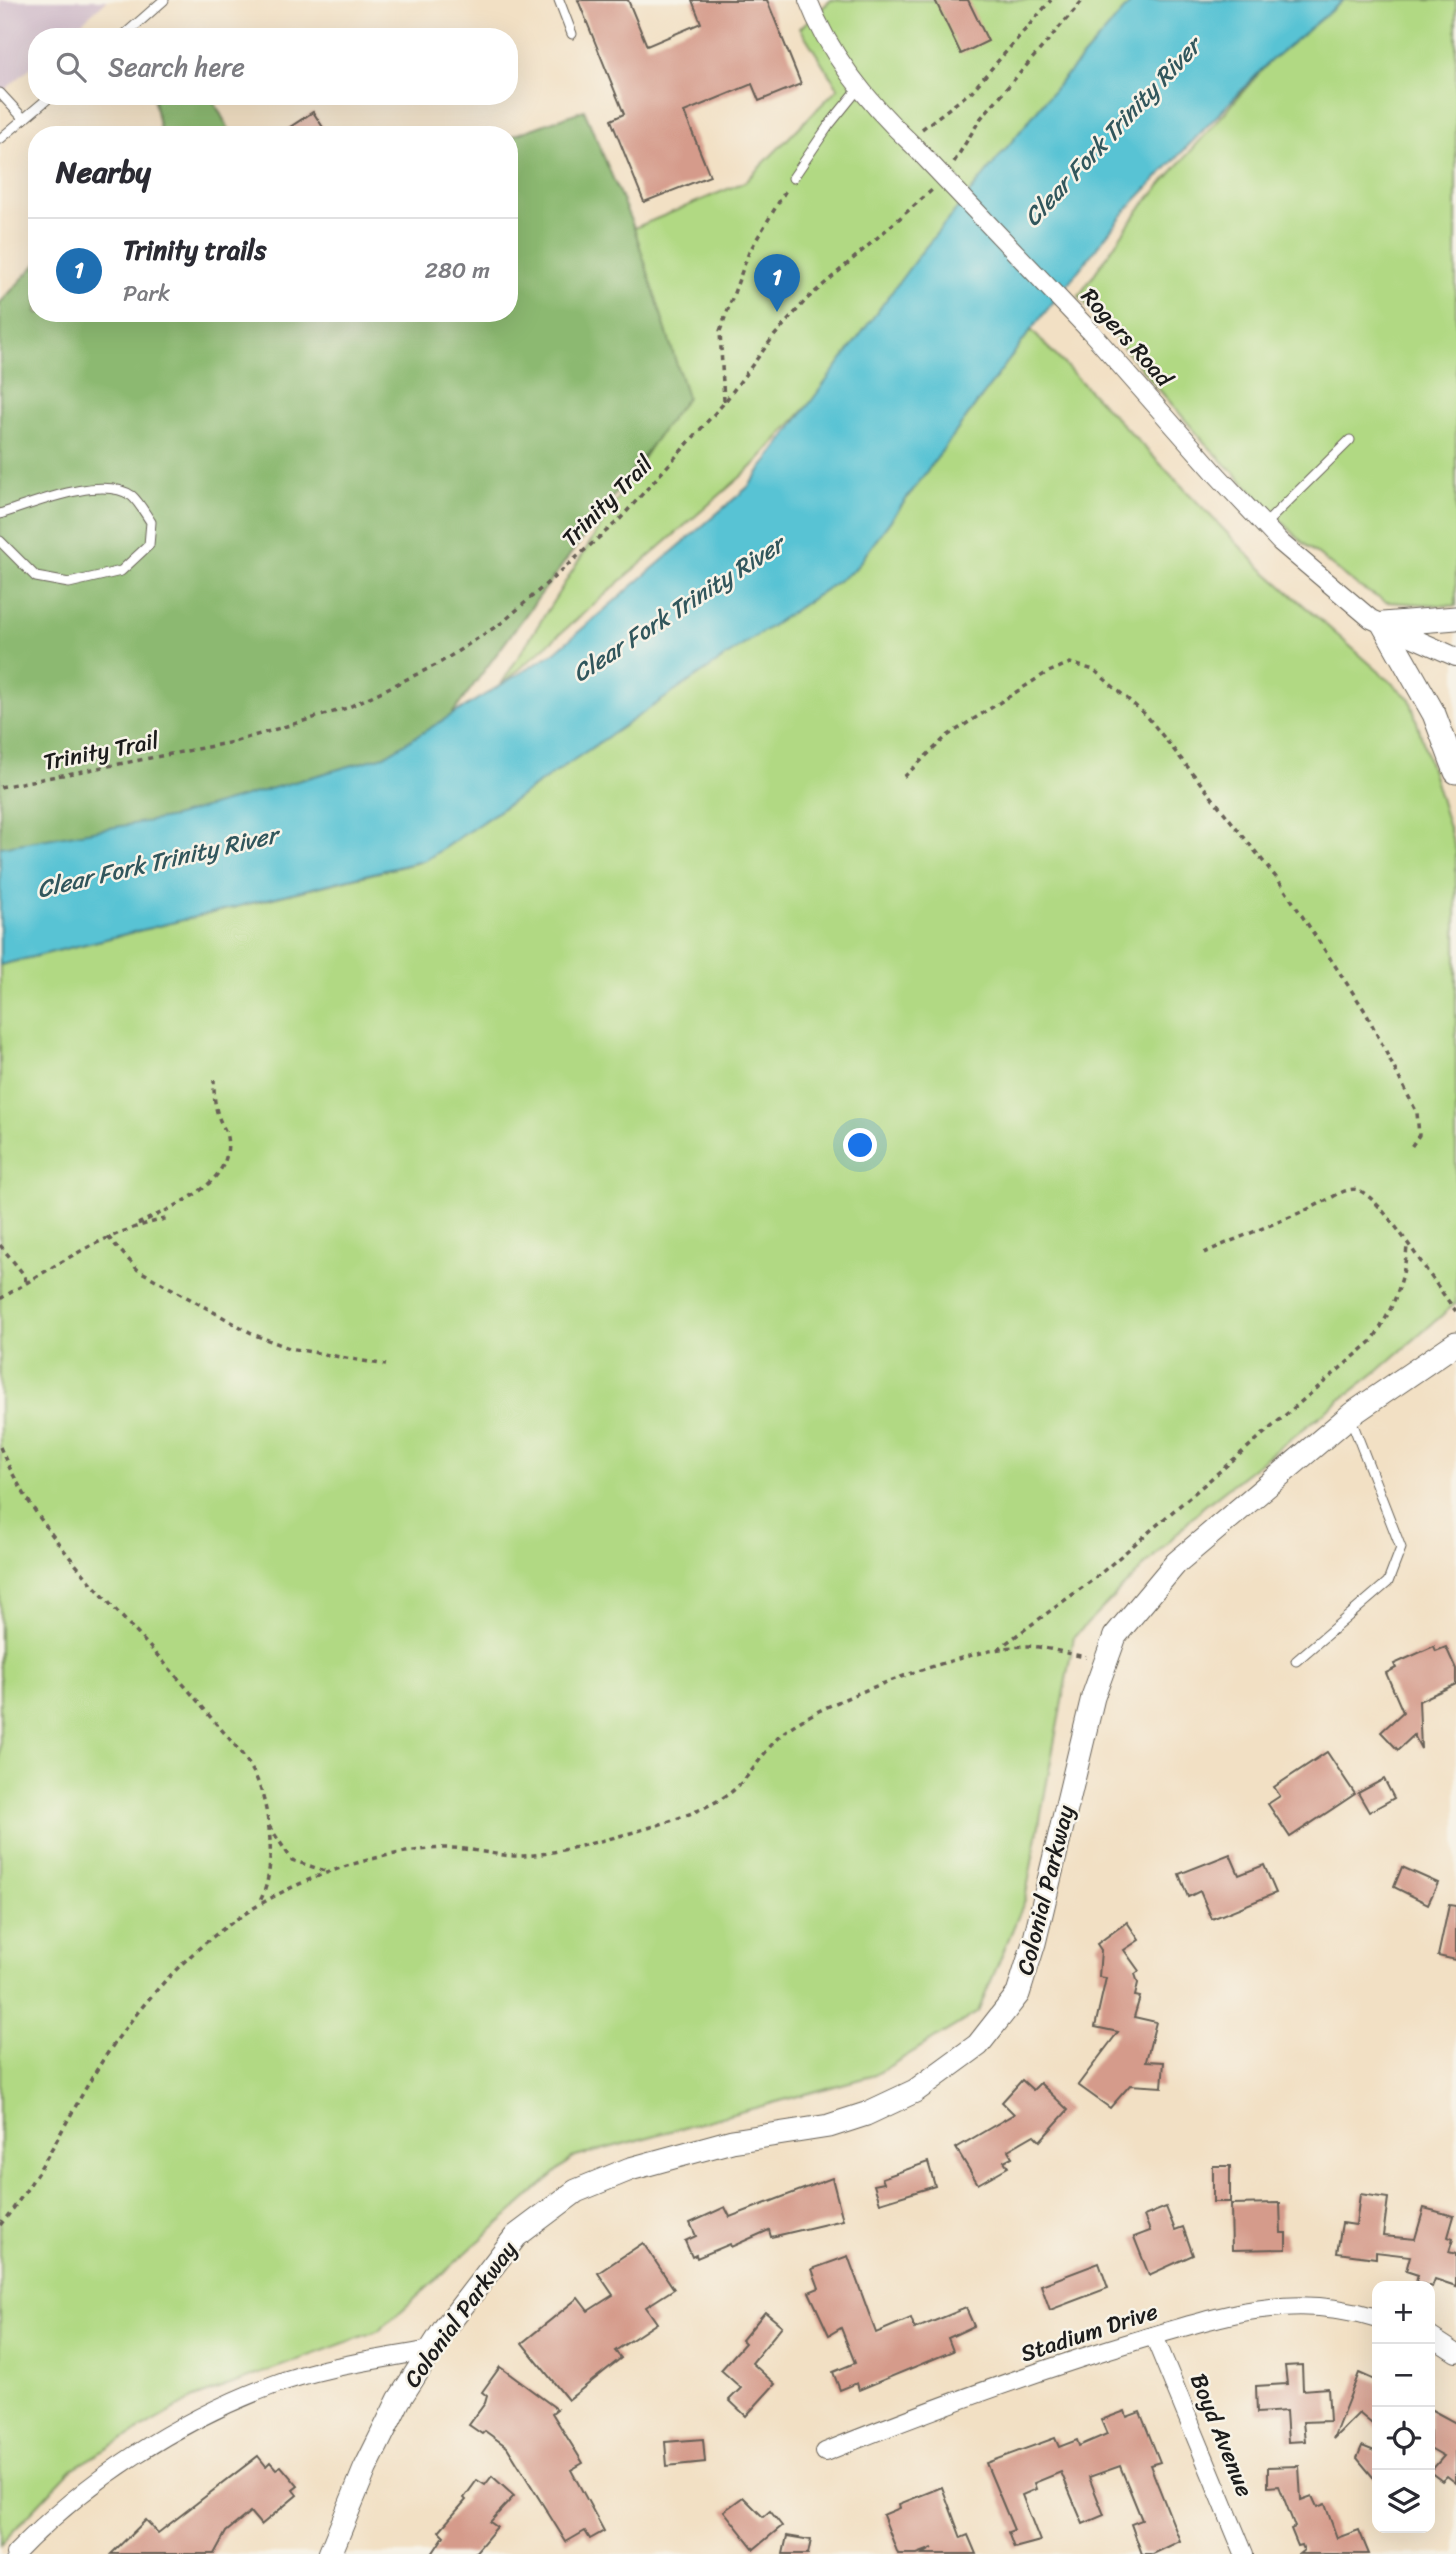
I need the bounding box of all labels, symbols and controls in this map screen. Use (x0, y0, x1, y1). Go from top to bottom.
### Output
water label: Clear Fork Trinity River (1013, 25, 1214, 236)
search box (28, 28, 518, 105)
text: Search here (108, 44, 245, 90)
icon: search (52, 48, 90, 86)
text: Nearby (56, 145, 151, 199)
text: Trinity trails (123, 227, 267, 273)
text: 1 (74, 250, 84, 291)
text: 280 m (425, 250, 490, 291)
pin: 1 (754, 254, 800, 312)
text: Park (123, 273, 170, 314)
street label: Rogers Road (1070, 278, 1184, 398)
street label: Trinity Trail (551, 445, 664, 557)
water label: Clear Fork Trinity River (564, 522, 796, 694)
street label: Trinity Trail (40, 720, 163, 783)
water label: Clear Fork Trinity River (33, 813, 285, 910)
your location (843, 1128, 877, 1162)
street label: Colonial Parkway (1005, 1801, 1086, 1979)
street label: Colonial Parkway (393, 2232, 528, 2397)
map controls (1372, 2281, 1435, 2533)
button: + (1372, 2281, 1435, 2344)
street label: Stadium Drive (1015, 2291, 1163, 2374)
button: − (1372, 2344, 1435, 2407)
street label: Boyd Avenue (1178, 2367, 1265, 2503)
button: locate (1372, 2407, 1435, 2470)
button: layers (1372, 2470, 1435, 2533)

